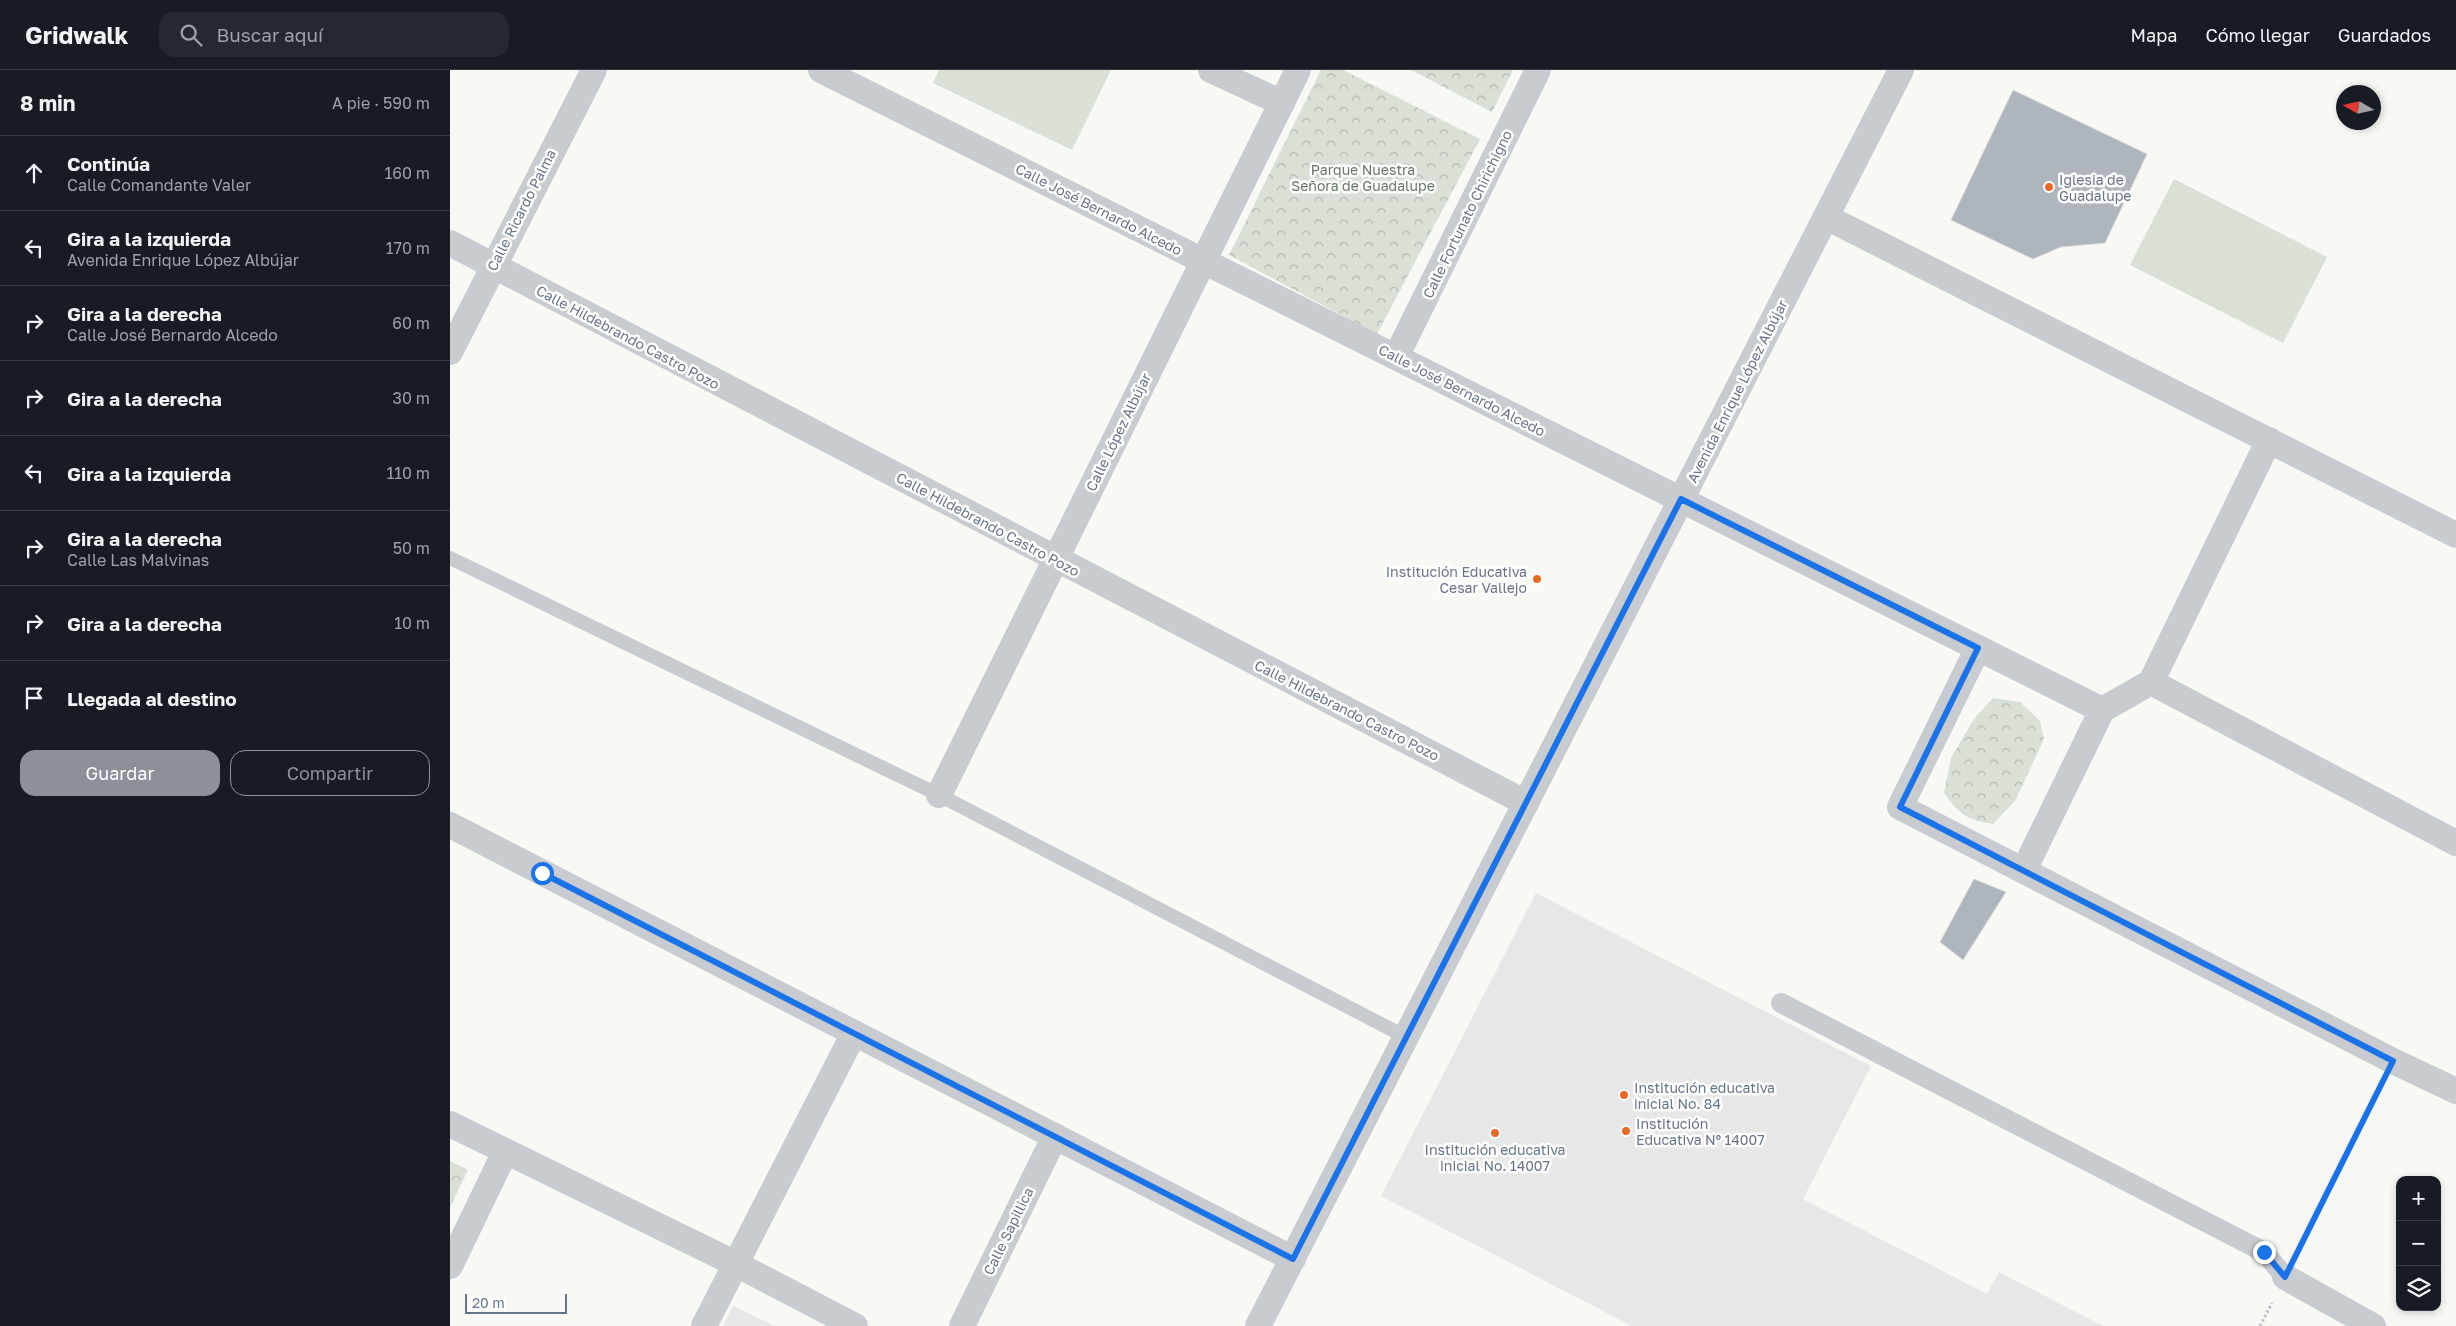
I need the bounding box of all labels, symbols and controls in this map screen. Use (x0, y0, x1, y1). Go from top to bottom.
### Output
search box (159, 12, 509, 57)
text: Gridwalk (25, 20, 129, 49)
icon: search (177, 21, 205, 49)
text: Buscar aquí (217, 23, 323, 46)
text: Mapa (2131, 24, 2177, 46)
text: Cómo llegar (2205, 24, 2310, 46)
text: Guardados (2338, 24, 2431, 46)
north arrow (2336, 85, 2381, 130)
text: 8 min (20, 90, 76, 116)
text: A pie · 590 m (332, 93, 430, 113)
street label: Calle Fortunato Chirichigno (1419, 127, 1515, 301)
street label: Calle Ricardo Palma (483, 146, 559, 274)
text: Continúa (67, 152, 150, 175)
icon: ahead (20, 159, 48, 187)
street label: Calle José Bernardo Alcedo (1013, 160, 1185, 258)
park label: Parque Nuestra Señora de Guadalupe (1291, 161, 1435, 194)
text: 160 m (384, 163, 430, 183)
place label: Iglesia de Guadalupe (2059, 171, 2131, 204)
text: Calle Comandante Valer (67, 175, 251, 195)
marker: Iglesia de Guadalupe (2043, 181, 2055, 193)
text: Gira a la izquierda (67, 227, 231, 250)
icon: left (20, 234, 48, 262)
text: 170 m (386, 238, 430, 258)
text: Avenida Enrique López Albújar (67, 250, 299, 270)
street label: Calle Hildebrando Castro Pozo (534, 281, 722, 393)
street label: Avenida Enrique López Albújar (1683, 296, 1791, 485)
text: Gira a la derecha (67, 302, 222, 325)
icon: right (20, 309, 48, 337)
text: 60 m (392, 313, 430, 333)
text: Calle José Bernardo Alcedo (67, 325, 278, 345)
street label: Calle José Bernardo Alcedo (1376, 341, 1548, 439)
street label: Calle López Albújar (1082, 370, 1154, 494)
icon: right (20, 384, 48, 412)
text: Gira a la derecha (67, 387, 222, 410)
text: 30 m (393, 388, 430, 408)
icon: left (20, 459, 48, 487)
text: Gira a la izquierda (67, 462, 231, 485)
text: 110 m (386, 463, 430, 483)
street label: Calle Hildebrando Castro Pozo (894, 468, 1082, 580)
text: Gira a la derecha (67, 527, 222, 550)
icon: right (20, 534, 48, 562)
text: 50 m (393, 538, 430, 558)
text: Calle Las Malvinas (67, 550, 209, 570)
place label: Institución Educativa Cesar Vallejo (1386, 563, 1527, 596)
marker: Institución Educativa Cesar Vallejo (1531, 573, 1543, 585)
icon: right (20, 609, 48, 637)
text: Gira a la derecha (67, 612, 222, 635)
text: 10 m (394, 613, 430, 633)
street label: Calle Hildebrando Castro Pozo (1252, 656, 1442, 764)
icon: arrive (20, 684, 48, 712)
text: Llegada al destino (67, 687, 237, 710)
button: Guardar (20, 750, 220, 796)
button: Compartir (230, 750, 430, 796)
route start (531, 862, 554, 885)
place label: Institución educativa inicial No. 84 (1634, 1079, 1775, 1112)
marker: Institución educativa inicial No. 84 (1618, 1089, 1630, 1101)
place label: Institución Educativa Nº 14007 (1636, 1115, 1765, 1148)
marker: Institución Educativa Nº 14007 (1620, 1125, 1632, 1137)
marker: Institución educativa inicial No. 14007 (1489, 1127, 1501, 1139)
place label: Institución educativa inicial No. 14007 (1424, 1141, 1566, 1174)
map controls (2396, 1176, 2441, 1311)
button: + (2396, 1176, 2441, 1221)
street label: Calle Sapillica (979, 1184, 1037, 1278)
button: − (2396, 1221, 2441, 1266)
route end (2253, 1241, 2276, 1264)
button: layers (2396, 1266, 2441, 1311)
scale bar (465, 1291, 568, 1314)
text: 20 m (472, 1294, 505, 1311)

